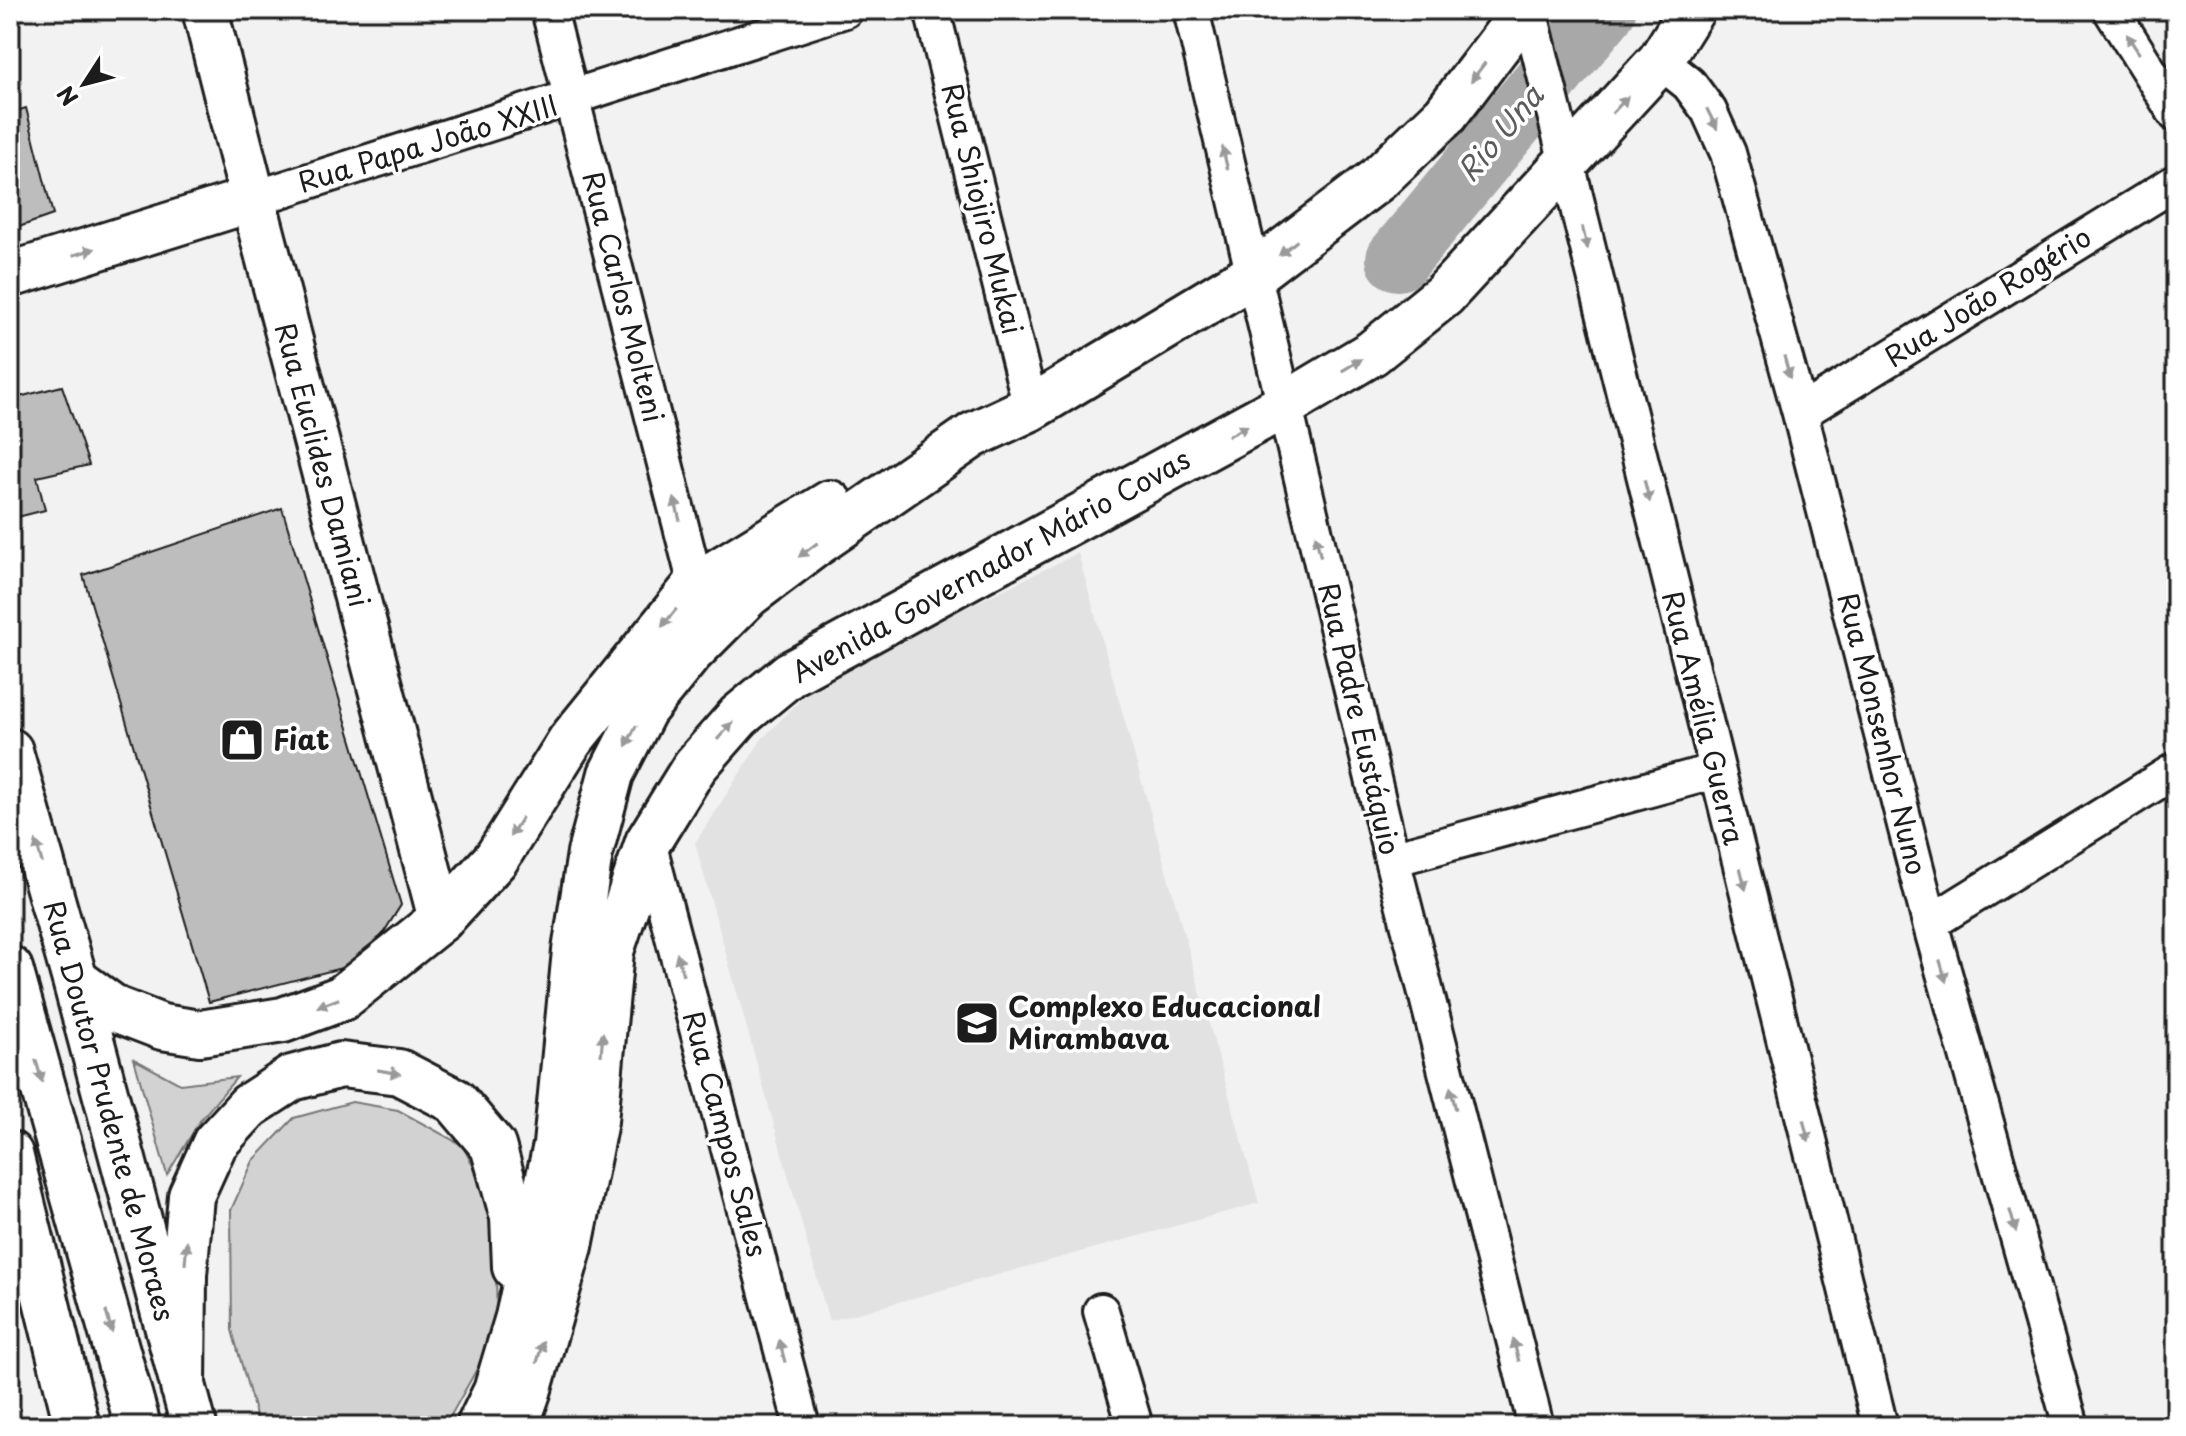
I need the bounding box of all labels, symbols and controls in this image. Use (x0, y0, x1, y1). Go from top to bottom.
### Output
one-way arrow (2126, 33, 2140, 55)
north arrow (44, 44, 124, 124)
one-way arrow (1470, 62, 1486, 82)
water label: Rio Una (1445, 73, 1554, 190)
street label: Rua Shiojiro Mukai (931, 79, 1035, 339)
text: N (48, 80, 85, 113)
street label: Rua Papa João XXIII (292, 83, 563, 203)
one-way arrow (1610, 96, 1628, 115)
one-way arrow (1705, 107, 1718, 130)
one-way arrow (1218, 145, 1231, 170)
street label: Rua Carlos Molteni (573, 167, 676, 426)
street label: Rua João Rogério (1876, 215, 2099, 377)
one-way arrow (1579, 226, 1592, 251)
one-way arrow (1278, 239, 1298, 255)
one-way arrow (73, 245, 97, 258)
street label: Rua Euclides Damiani (265, 318, 382, 612)
one-way arrow (1781, 355, 1794, 379)
one-way arrow (1341, 359, 1363, 373)
one-way arrow (1227, 424, 1249, 438)
street label: Avenida Governador Mário Covas (783, 437, 1198, 693)
one-way arrow (1641, 478, 1654, 503)
one-way arrow (670, 496, 682, 521)
one-way arrow (1312, 534, 1324, 559)
one-way arrow (798, 542, 819, 557)
street label: Rua Padre Eustáquio (1308, 578, 1413, 859)
street label: Rua Amélia Guerra (1652, 586, 1757, 849)
street label: Rua Monsenhor Nuno (1828, 588, 1939, 879)
one-way arrow (662, 608, 678, 628)
shop icon: Fiat (218, 716, 266, 764)
place label: Fiat (273, 717, 329, 760)
one-way arrow (716, 722, 734, 741)
one-way arrow (624, 725, 637, 748)
one-way arrow (509, 816, 523, 838)
one-way arrow (32, 840, 45, 864)
one-way arrow (1737, 867, 1749, 892)
street label: Rua Doutor Prudente de Moraes (34, 896, 187, 1326)
one-way arrow (673, 951, 686, 975)
one-way arrow (1938, 958, 1950, 983)
place label: Complexo Educacional Mirambava (1008, 984, 1321, 1059)
one-way arrow (316, 997, 340, 1010)
school or university icon: Complexo Educacional Mirambava (953, 999, 1001, 1047)
street label: Rua Campos Sales (673, 1006, 780, 1261)
one-way arrow (596, 1031, 609, 1056)
one-way arrow (33, 1059, 45, 1084)
one-way arrow (377, 1066, 402, 1078)
one-way arrow (1446, 1086, 1458, 1111)
one-way arrow (1800, 1119, 1812, 1144)
one-way arrow (2008, 1209, 2020, 1234)
one-way arrow (180, 1240, 193, 1265)
one-way arrow (103, 1310, 116, 1334)
one-way arrow (776, 1338, 788, 1363)
one-way arrow (1510, 1338, 1522, 1363)
one-way arrow (534, 1339, 547, 1363)

